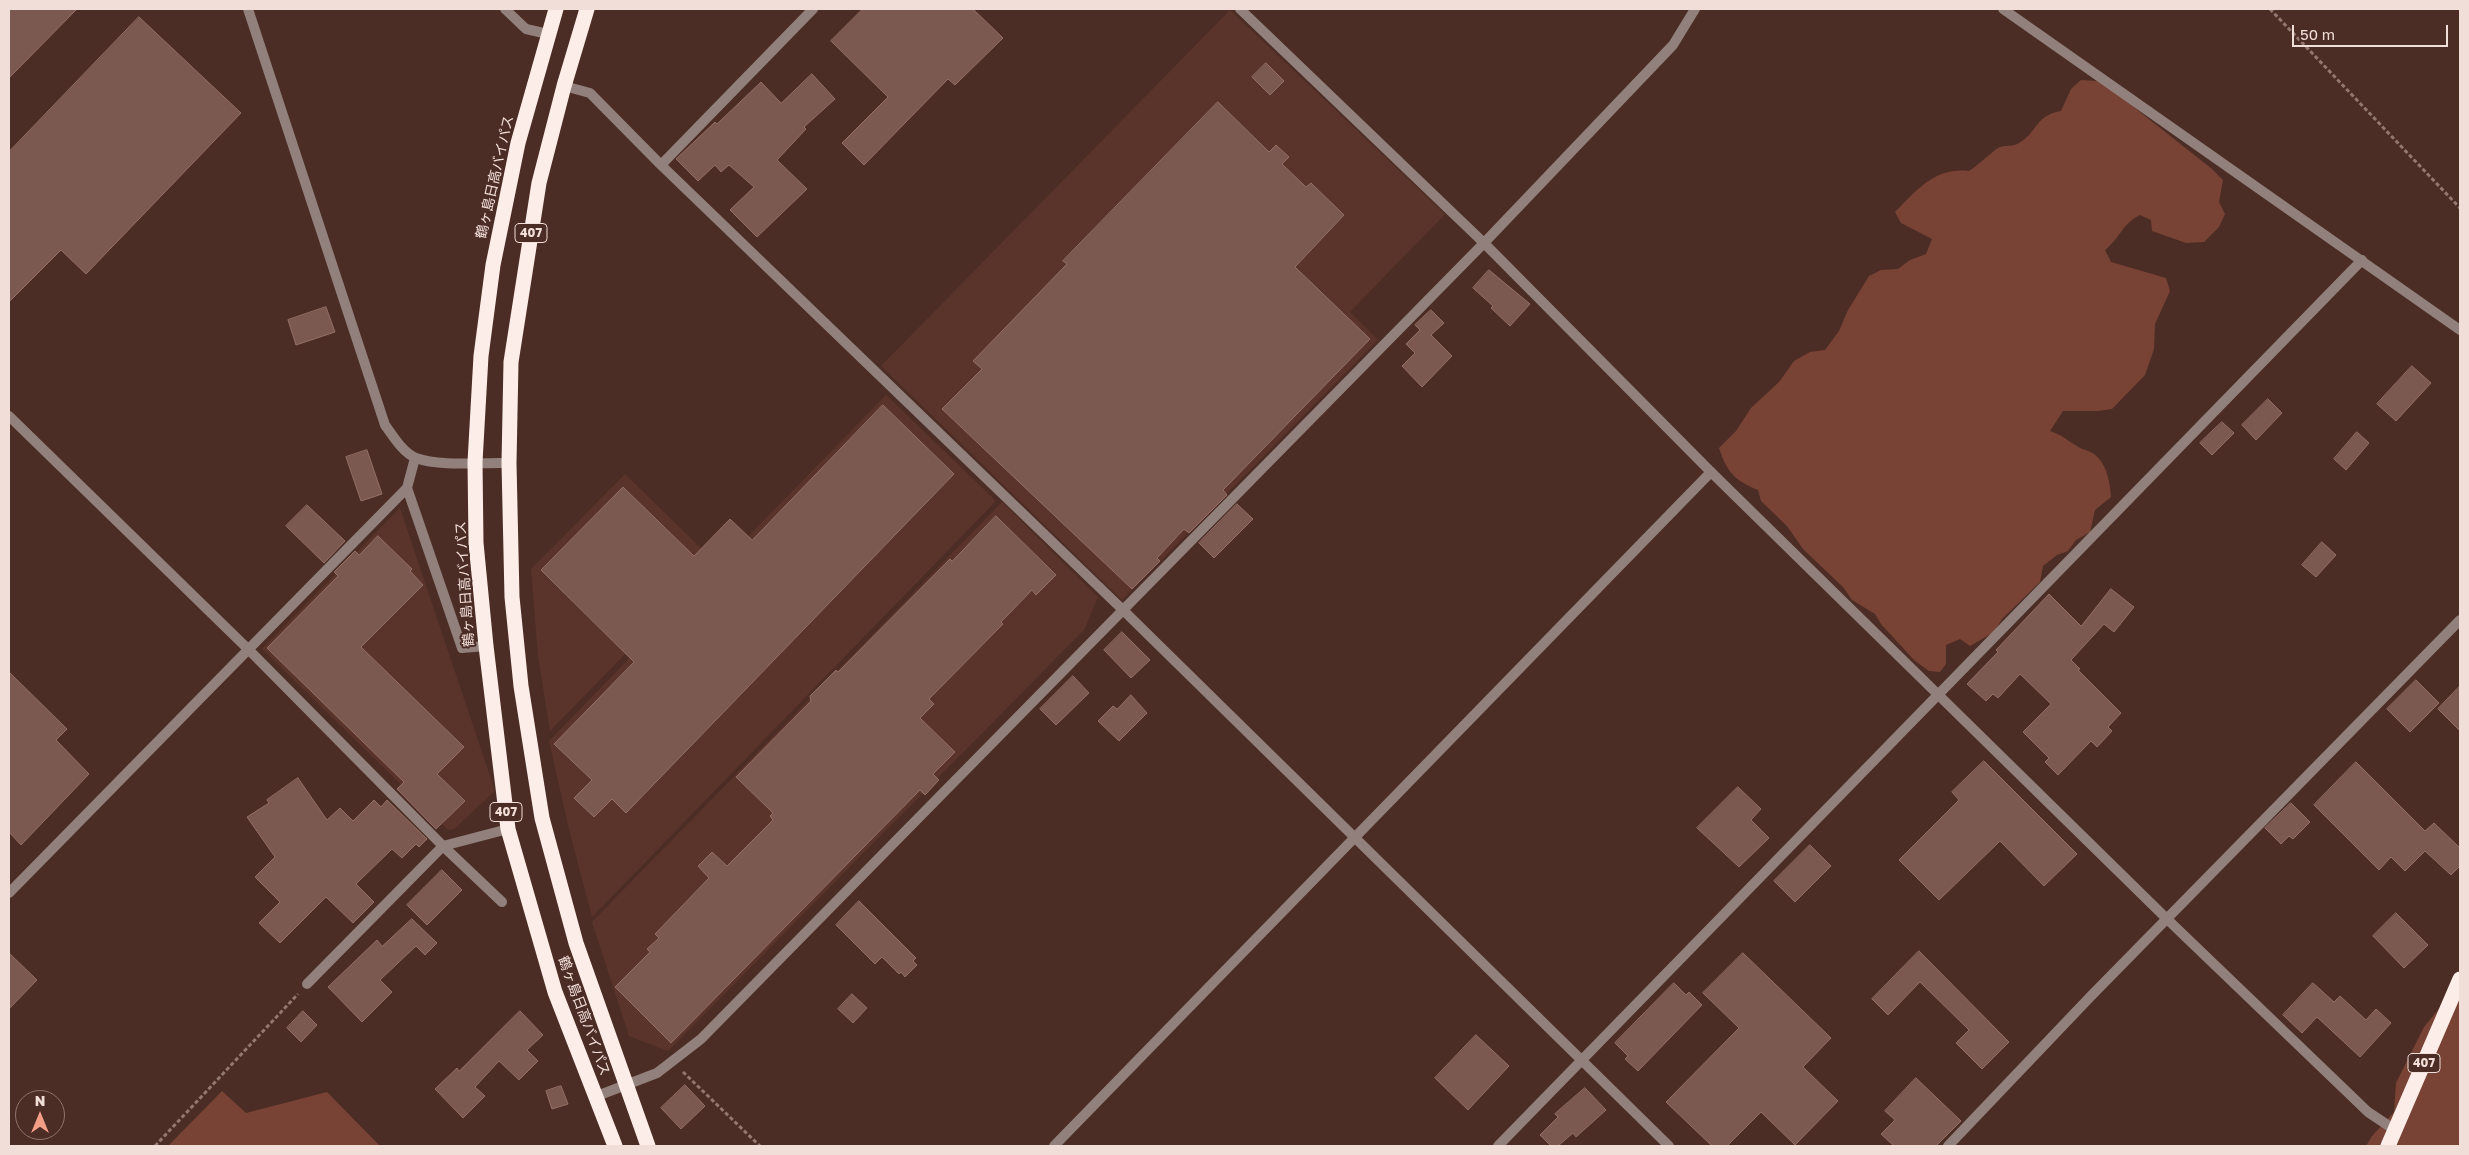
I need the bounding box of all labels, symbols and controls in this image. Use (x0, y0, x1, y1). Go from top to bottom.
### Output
scale bar (2294, 15, 2450, 47)
text: 50 m (2300, 25, 2335, 43)
street label: 鶴ヶ島日高バイパス (473, 114, 517, 240)
road number: 407 (515, 224, 547, 242)
street label: 鶴ヶ島日高バイパス (452, 521, 478, 647)
road number: 407 (490, 802, 522, 822)
street label: 鶴ヶ島日高バイパス (555, 954, 613, 1078)
road number: 407 (2408, 1054, 2440, 1072)
north arrow (15, 1090, 65, 1140)
text: N (35, 1092, 45, 1109)

